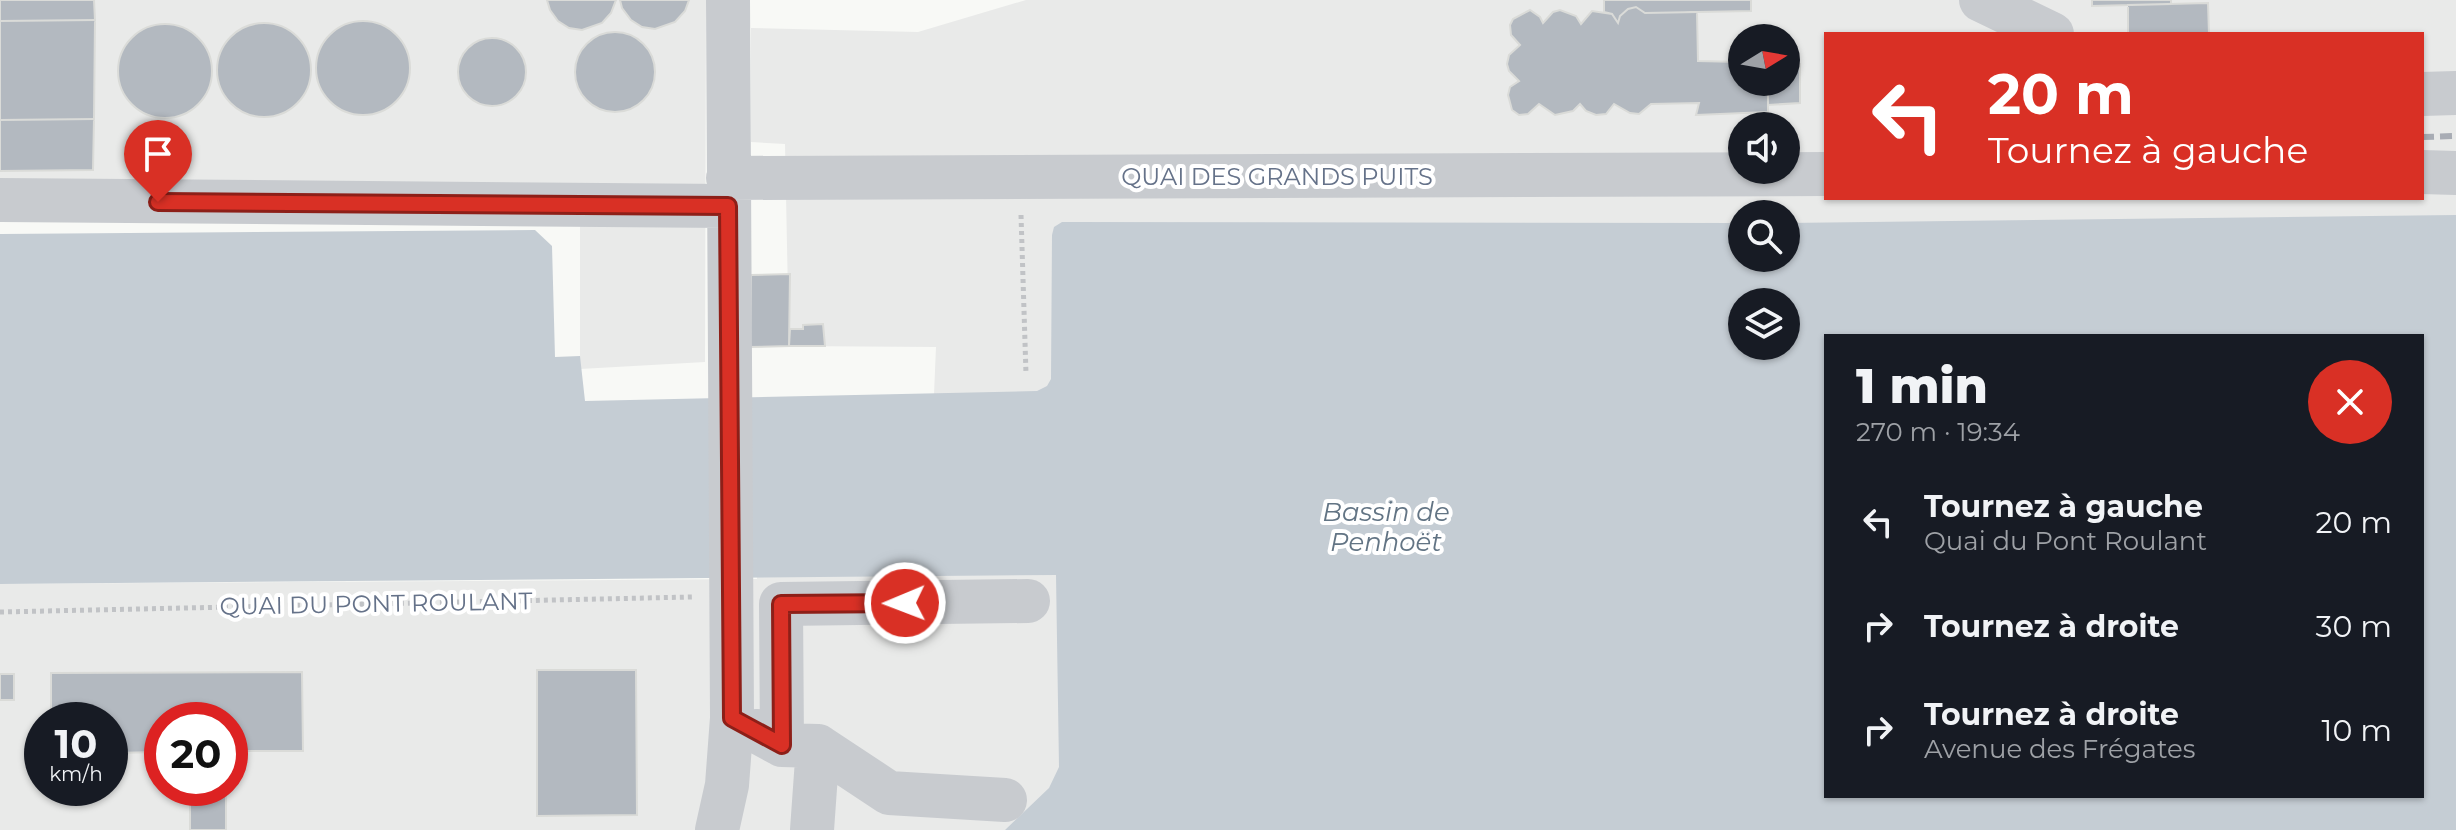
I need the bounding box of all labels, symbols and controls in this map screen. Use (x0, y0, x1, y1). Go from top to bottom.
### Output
north arrow (1728, 24, 1800, 96)
map controls (1728, 24, 1800, 360)
text: 20 m (1988, 60, 2134, 128)
icon: left (1856, 64, 1960, 168)
button: sound (1728, 112, 1800, 184)
pin (124, 120, 192, 202)
text: Tournez à gauche (1988, 128, 2308, 172)
icon: arrive (136, 132, 180, 176)
street label: QUAI DES GRANDS PUITS (1121, 162, 1433, 191)
button: search (1728, 200, 1800, 272)
button: layers (1728, 288, 1800, 360)
text: 1 min (1856, 357, 1988, 415)
button: close (2308, 360, 2392, 444)
text: 270 m · 19:34 (1856, 416, 2020, 448)
text: Tournez à gauche (1924, 488, 2203, 525)
water label: Bassin de Penhoët (1322, 496, 1450, 558)
icon: left (1856, 500, 1900, 544)
text: 20 m (2315, 504, 2392, 541)
text: Quai du Pont Roulant (1924, 525, 2207, 557)
position arrow (863, 561, 947, 645)
street label: QUAI DU PONT ROULANT (219, 586, 533, 621)
icon: right (1856, 604, 1900, 648)
text: Tournez à droite (1924, 608, 2179, 645)
text: 30 m (2316, 608, 2392, 645)
text: Tournez à droite (1924, 696, 2179, 733)
speed limit sign: 20 (144, 702, 248, 806)
icon: right (1856, 708, 1900, 752)
text: 10 m (2322, 712, 2392, 749)
text: 10 (55, 719, 97, 768)
text: Avenue des Frégates (1924, 733, 2195, 765)
text: km/h (49, 762, 103, 786)

